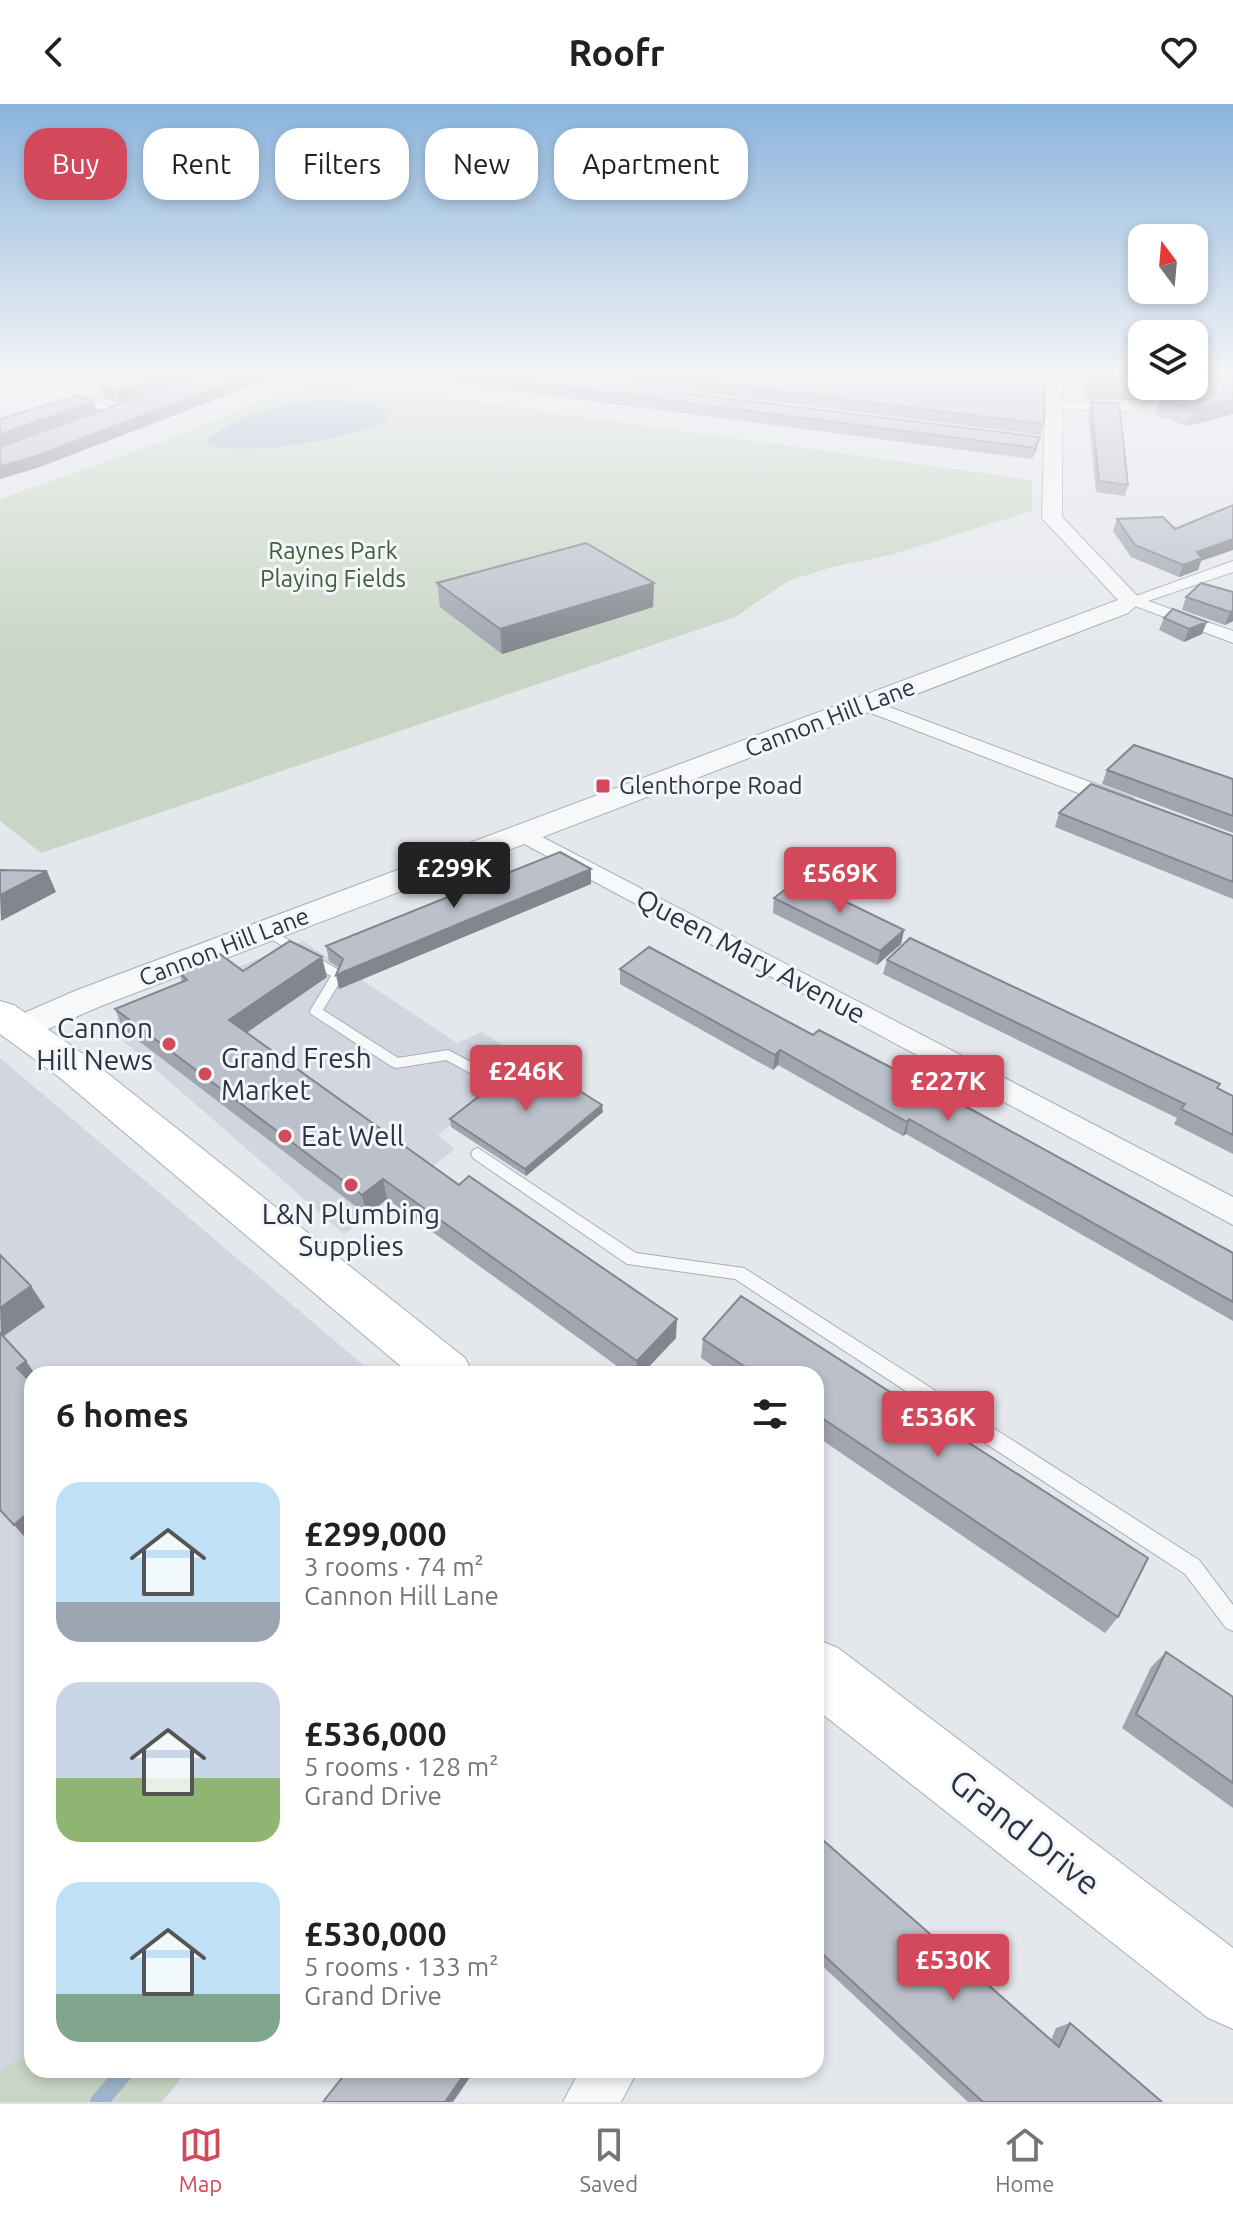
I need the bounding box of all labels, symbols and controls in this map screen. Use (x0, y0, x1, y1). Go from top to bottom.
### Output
icon: back (32, 30, 76, 74)
icon: heart (1157, 30, 1201, 74)
text: Roofr (569, 32, 664, 73)
chip: Buy (24, 128, 127, 200)
chip: Rent (143, 128, 259, 200)
chip: Filters (275, 128, 409, 200)
chip: New (425, 128, 538, 200)
chip: Apartment (554, 128, 748, 200)
north arrow (1128, 224, 1208, 304)
map controls (1128, 224, 1208, 400)
button: layers (1128, 320, 1208, 400)
park label: Raynes Park Playing Fields (260, 537, 406, 592)
street label: Cannon Hill Lane (741, 673, 919, 762)
place label: Glenthorpe Road (619, 772, 803, 799)
marker: Glenthorpe Road (594, 777, 612, 795)
pin: £299K (398, 842, 510, 910)
pin: £569K (784, 847, 896, 915)
text: £299K (416, 853, 492, 882)
text: £569K (802, 858, 878, 887)
street label: Queen Mary Avenue (631, 882, 871, 1029)
street label: Cannon Hill Lane (135, 902, 313, 991)
place label: Cannon Hill News (36, 1012, 153, 1075)
marker: Cannon Hill News (160, 1035, 178, 1053)
place label: Grand Fresh Market (221, 1042, 372, 1105)
pin: £246K (470, 1045, 582, 1113)
pin: £227K (892, 1055, 1004, 1123)
text: £246K (488, 1056, 564, 1085)
marker: Grand Fresh Market (196, 1065, 214, 1083)
text: £227K (910, 1066, 986, 1095)
place label: Eat Well (301, 1120, 404, 1151)
marker: Eat Well (276, 1127, 294, 1145)
marker: L&N Plumbing Supplies (342, 1176, 360, 1194)
place label: L&N Plumbing Supplies (262, 1198, 440, 1261)
pin: £536K (882, 1391, 994, 1459)
icon: filters (748, 1392, 792, 1436)
text: 6 homes (56, 1395, 189, 1433)
text: £536K (900, 1402, 976, 1431)
icon: home (120, 1514, 216, 1610)
text: £299,000 (304, 1514, 447, 1552)
text: 3 rooms · 74 m² (304, 1552, 484, 1581)
text: Cannon Hill Lane (304, 1581, 499, 1610)
icon: home (120, 1714, 216, 1810)
text: £536,000 (304, 1714, 447, 1752)
text: 5 rooms · 128 m² (304, 1752, 499, 1781)
street label: Grand Drive (943, 1761, 1108, 1902)
text: Grand Drive (304, 1781, 442, 1810)
icon: home (120, 1914, 216, 2010)
text: £530,000 (304, 1914, 447, 1952)
pin: £530K (897, 1934, 1009, 2002)
text: £530K (915, 1945, 991, 1974)
text: 5 rooms · 133 m² (304, 1952, 499, 1981)
text: Grand Drive (304, 1981, 442, 2010)
tab: Map (179, 2123, 223, 2196)
tab: Saved (580, 2123, 638, 2196)
tab: Home (995, 2123, 1054, 2196)

